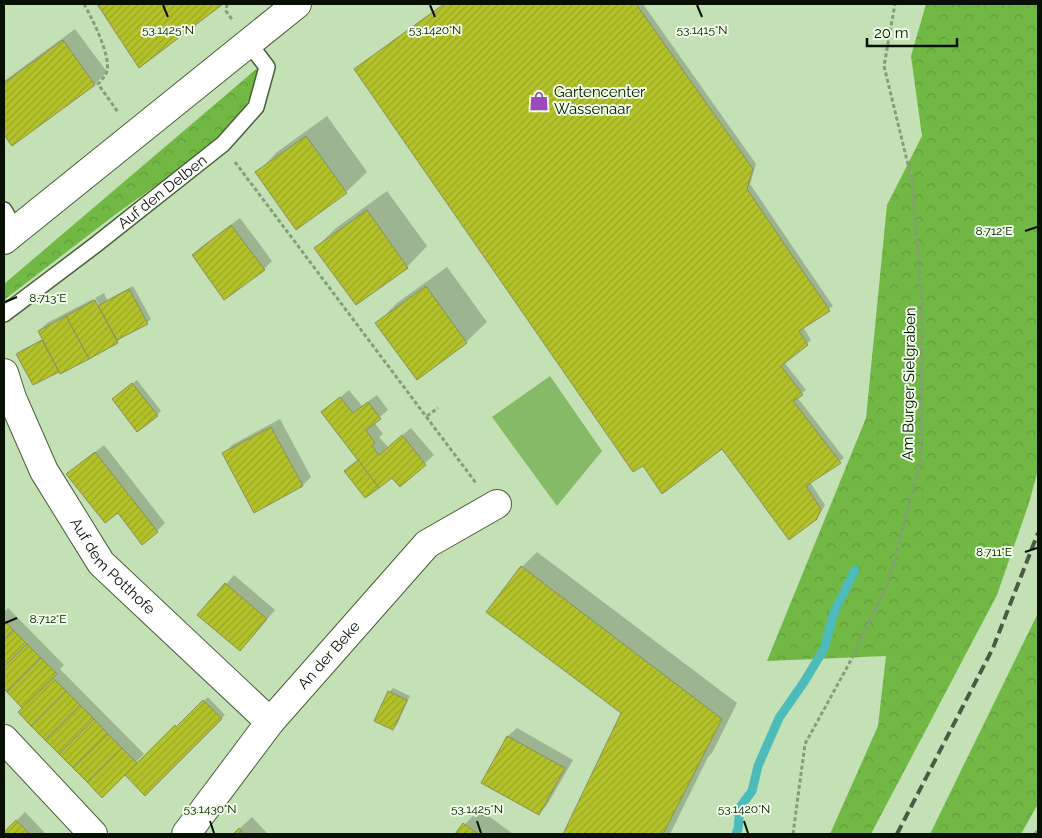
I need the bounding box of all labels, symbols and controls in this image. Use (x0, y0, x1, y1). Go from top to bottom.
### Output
scale bar (867, 15, 957, 47)
text: 53.1425°N (142, 23, 194, 37)
text: 53.1420°N (409, 23, 461, 37)
text: 53.1415°N (676, 23, 728, 37)
text: 20 m (874, 24, 909, 42)
place label: Gartencenter Wassenaar (554, 83, 646, 118)
shop icon: Gartencenter Wassenaar (528, 90, 550, 112)
street label: Auf den Delben (114, 151, 211, 233)
text: 8.712°E (975, 224, 1013, 238)
text: 8.713°E (29, 291, 67, 305)
street label: Am Burger Sielgraben (899, 307, 919, 461)
street label: Auf dem Potthofe (66, 515, 159, 618)
text: 8.711°E (976, 545, 1012, 559)
text: 8.712°E (29, 612, 67, 626)
street label: An der Beke (294, 617, 364, 693)
text: 53.1430°N (184, 802, 236, 816)
text: 53.1425°N (451, 802, 503, 816)
text: 53.1420°N (718, 802, 770, 816)

